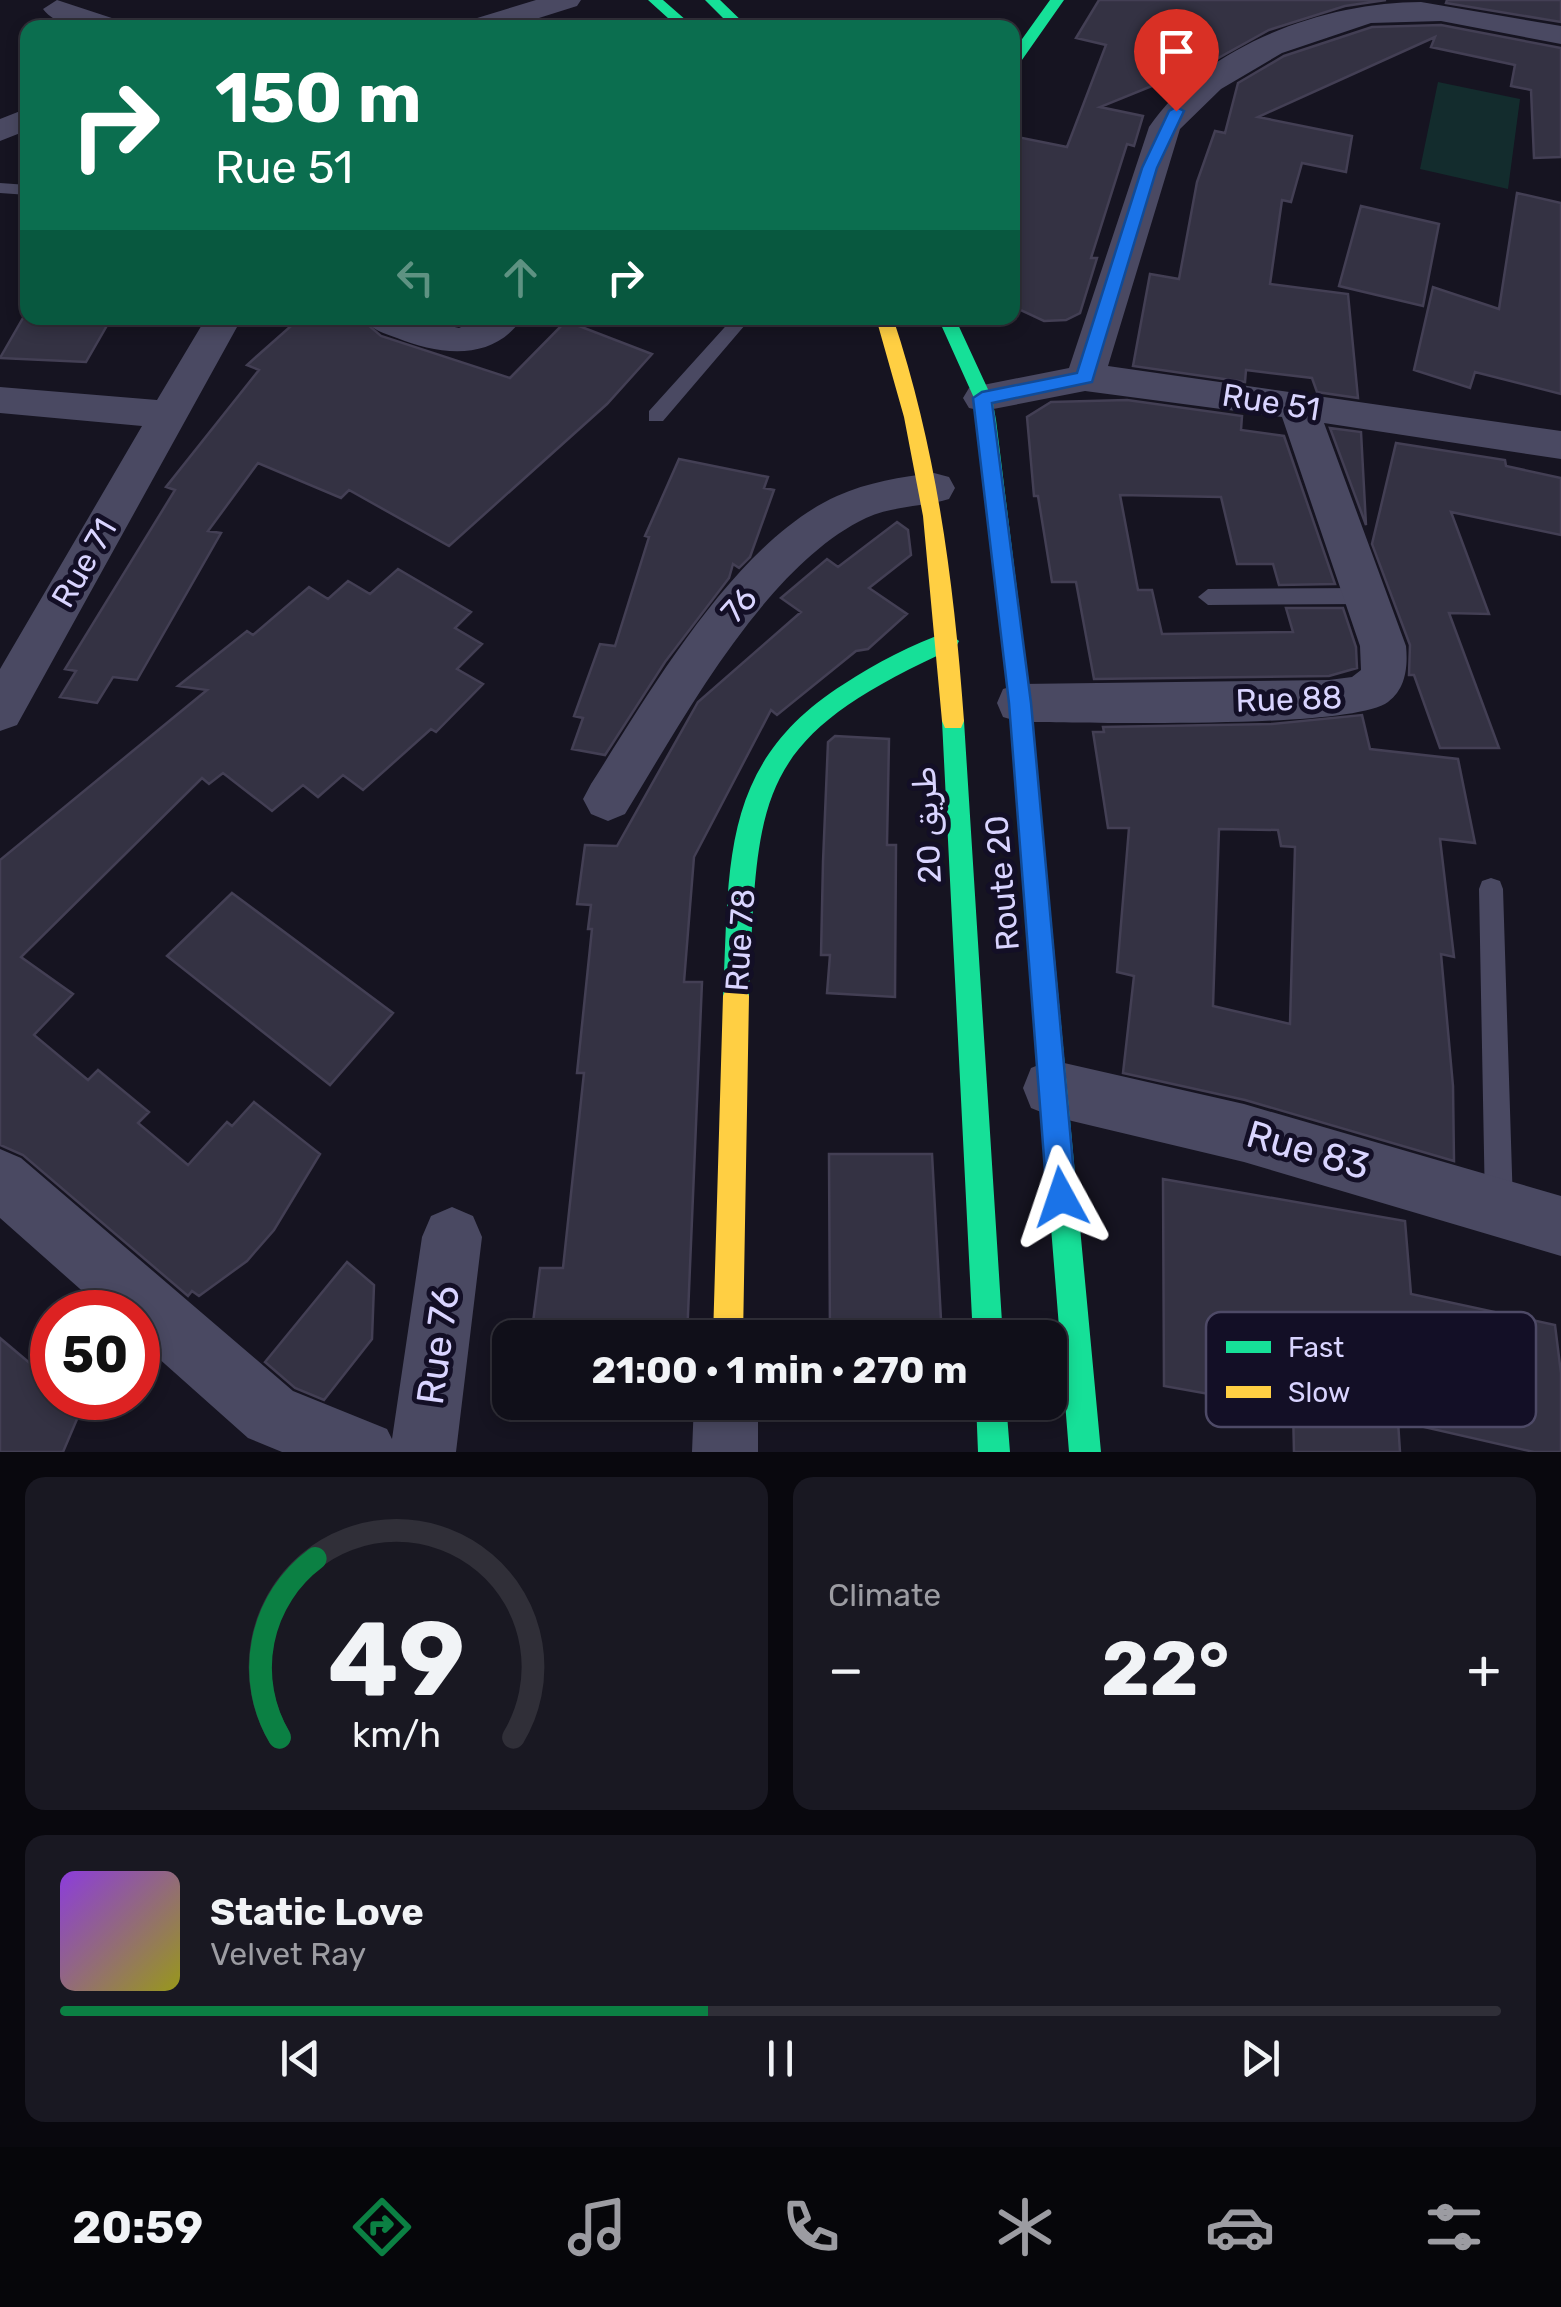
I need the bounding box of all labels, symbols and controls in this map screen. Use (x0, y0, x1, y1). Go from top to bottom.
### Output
pin (1134, 9, 1219, 112)
icon: arrive (1149, 24, 1204, 79)
text: 150 m (215, 57, 422, 140)
icon: right (50, 60, 180, 190)
text: Rue 51 (215, 141, 353, 194)
icon: left (388, 250, 443, 305)
icon: ahead (493, 250, 548, 305)
icon: right (598, 250, 653, 305)
street label: Rue 51 (1220, 376, 1322, 428)
street label: Rue 71 (44, 512, 124, 614)
street label: 76 (713, 579, 765, 631)
street label: Rue 88 (1235, 678, 1343, 720)
street label: طريق 20 (905, 765, 949, 885)
street label: Route 20 (977, 814, 1027, 952)
street label: Rue 78 (717, 887, 763, 993)
street label: Rue 83 (1241, 1111, 1375, 1189)
position arrow (1009, 1145, 1113, 1249)
street label: Rue 76 (407, 1283, 469, 1407)
speed limit sign: 50 (30, 1290, 160, 1420)
legend (1206, 1312, 1536, 1427)
text: Fast (1288, 1331, 1344, 1364)
text: 21:00 · 1 min · 270 m (591, 1347, 968, 1393)
text: Slow (1288, 1376, 1350, 1409)
text: Climate (828, 1576, 941, 1614)
text: 49 (328, 1598, 465, 1721)
text: 22° (1101, 1625, 1229, 1714)
text: − (828, 1637, 864, 1702)
text: + (1467, 1637, 1501, 1702)
text: km/h (352, 1714, 441, 1756)
text: Static Love (210, 1889, 424, 1935)
text: Velvet Ray (210, 1935, 366, 1973)
icon: previous (273, 2031, 328, 2086)
icon: pause (753, 2031, 808, 2086)
icon: next (1233, 2031, 1288, 2086)
icon: directions (347, 2192, 417, 2262)
icon: music (562, 2192, 632, 2262)
icon: phone (776, 2192, 846, 2262)
icon: climate (990, 2192, 1060, 2262)
icon: car (1205, 2192, 1275, 2262)
icon: filters (1419, 2192, 1489, 2262)
text: 20:59 (72, 2201, 203, 2254)

